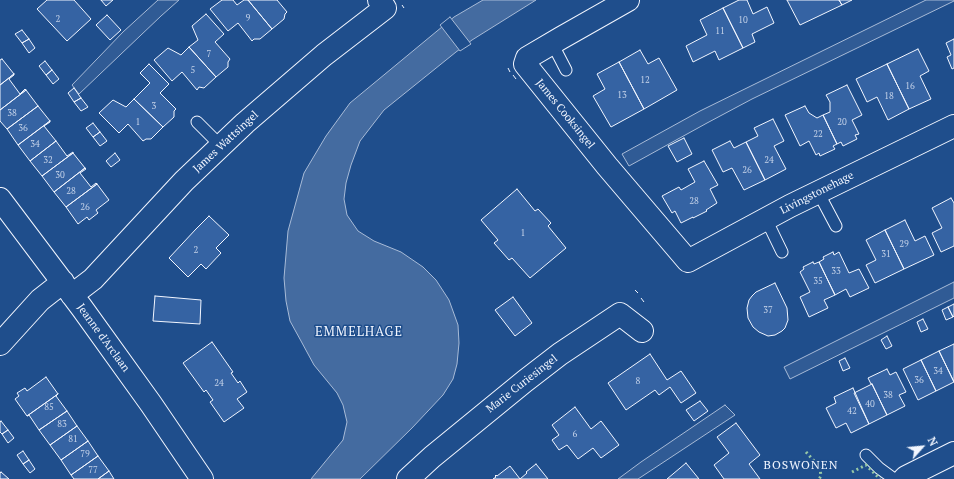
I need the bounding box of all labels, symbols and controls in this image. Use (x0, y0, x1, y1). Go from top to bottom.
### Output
house number: 9 (246, 13, 250, 23)
house number: 2 (56, 14, 60, 24)
house number: 10 (738, 15, 748, 25)
house number: 11 (715, 26, 725, 36)
house number: 7 (207, 49, 211, 59)
house number: 5 (191, 65, 195, 75)
house number: 12 (640, 75, 650, 85)
street label: James Cooksingel (533, 77, 597, 151)
house number: 16 (905, 81, 915, 91)
house number: 13 (617, 90, 627, 100)
house number: 18 (884, 91, 894, 101)
house number: 3 (152, 101, 156, 111)
house number: 38 (7, 108, 17, 118)
street label: James Wattsingel (191, 108, 261, 176)
house number: 1 (136, 117, 140, 127)
house number: 20 (837, 117, 847, 127)
house number: 36 (18, 123, 28, 133)
house number: 22 (813, 129, 823, 139)
house number: 34 (30, 139, 40, 149)
house number: 32 (43, 155, 53, 165)
house number: 24 (764, 155, 774, 165)
house number: 26 (742, 165, 752, 175)
street label: Livingstonehage (778, 169, 856, 217)
house number: 30 (55, 170, 65, 180)
house number: 28 (66, 186, 76, 196)
house number: 28 (689, 196, 699, 206)
house number: 26 (80, 202, 90, 212)
house number: 1 (521, 228, 525, 238)
house number: 29 (899, 239, 909, 249)
house number: 2 (194, 245, 198, 255)
house number: 31 (881, 249, 891, 259)
house number: 33 (831, 266, 841, 276)
house number: 35 (813, 276, 823, 286)
street label: Jeanne d'Arclaan (74, 301, 132, 375)
house number: 37 (763, 305, 773, 315)
district label: EMMELHAGE (315, 324, 403, 340)
street label: Marie Curiesingel (484, 352, 560, 416)
house number: 34 (933, 366, 943, 376)
house number: 36 (914, 375, 924, 385)
house number: 8 (636, 376, 640, 386)
house number: 24 (214, 378, 224, 388)
house number: 38 (883, 390, 893, 400)
house number: 40 (865, 399, 875, 409)
house number: 85 (44, 402, 54, 412)
house number: 42 (847, 406, 857, 416)
house number: 83 (57, 419, 67, 429)
north arrow (902, 427, 942, 467)
house number: 6 (573, 429, 577, 439)
house number: 81 (68, 434, 78, 444)
text: N (925, 435, 941, 448)
house number: 79 (80, 449, 90, 459)
district label: BOSWONEN (764, 459, 838, 473)
house number: 77 (88, 465, 98, 475)

